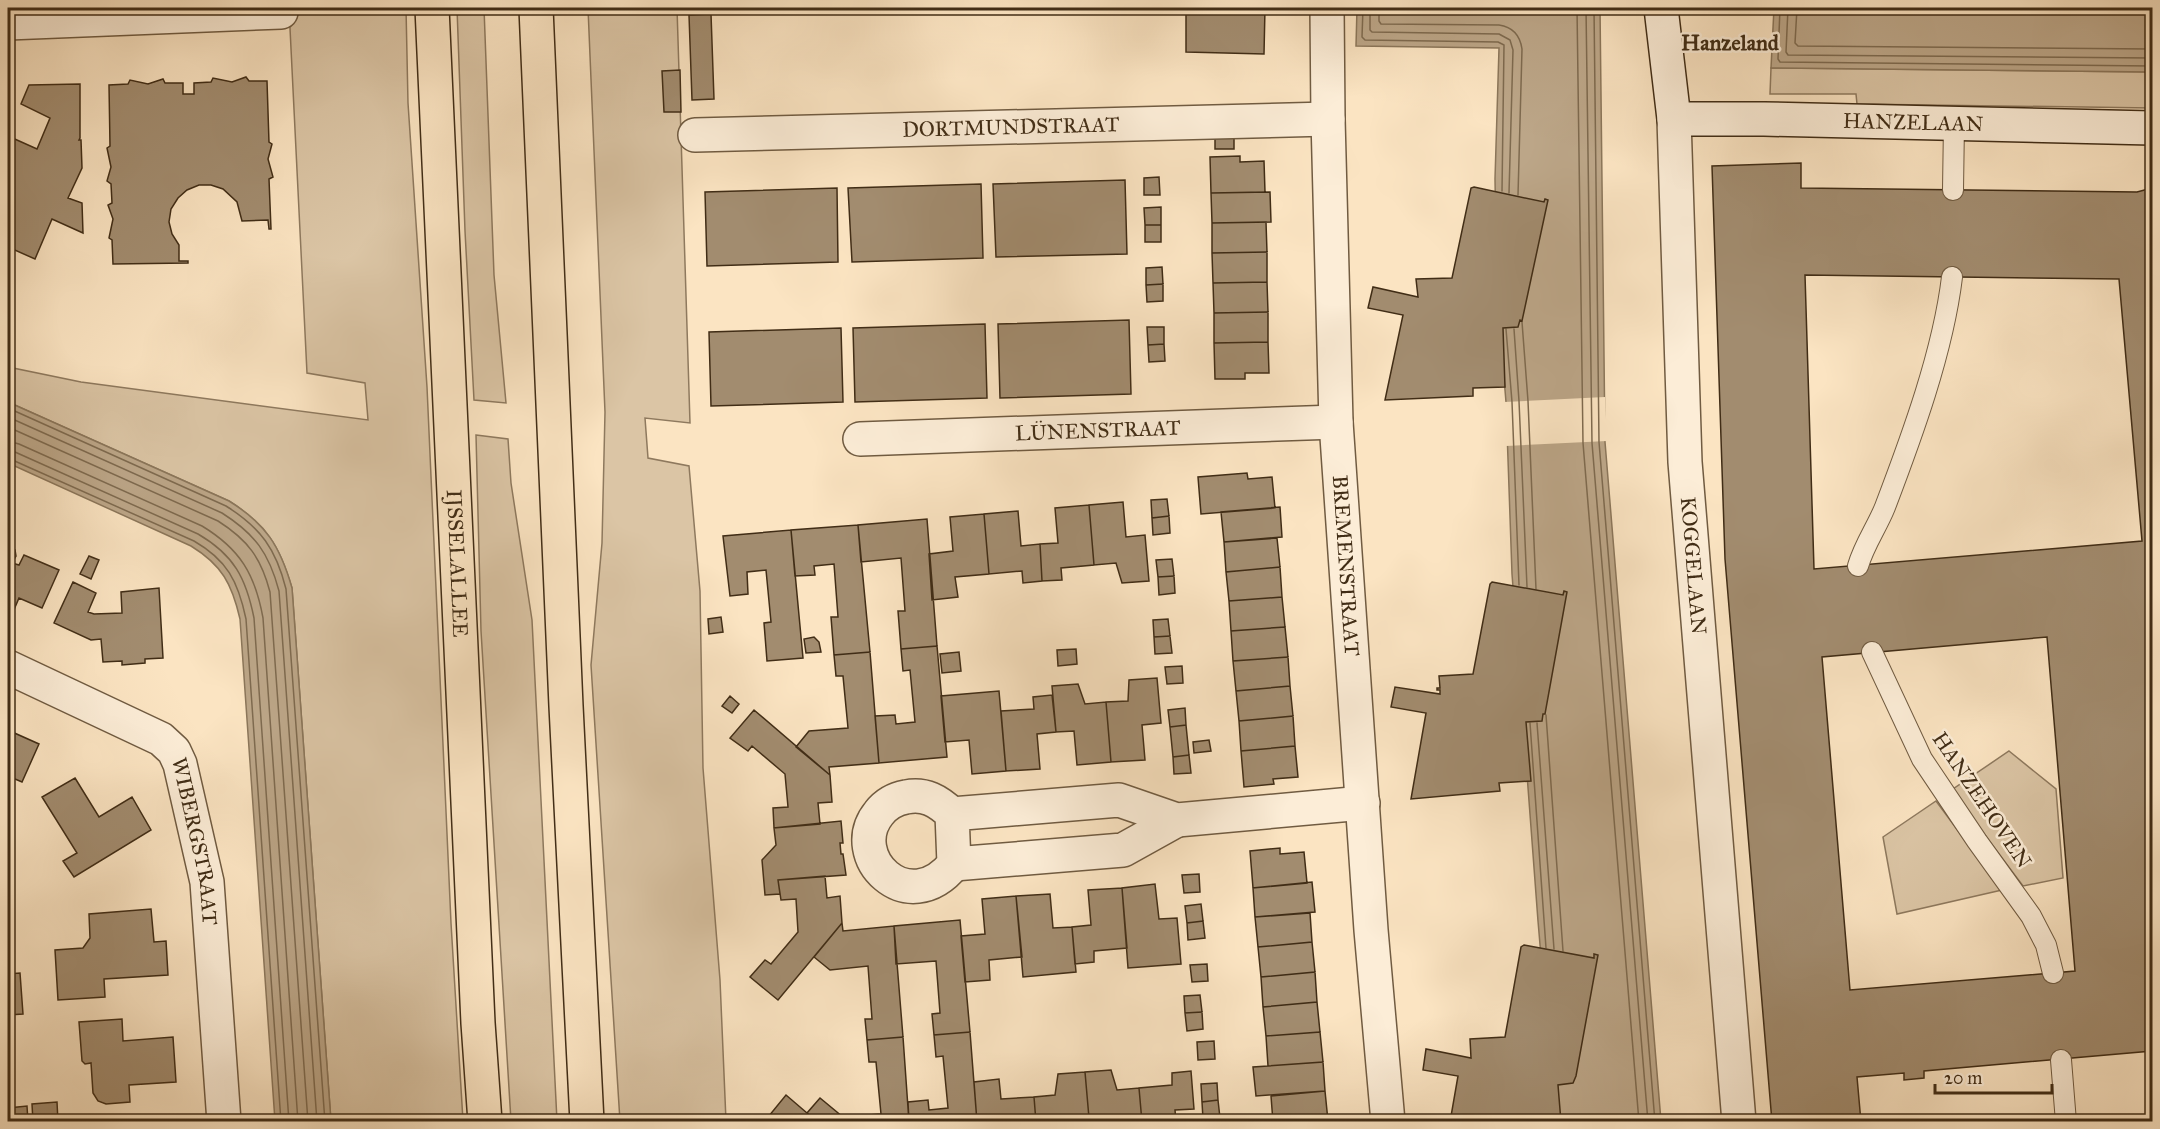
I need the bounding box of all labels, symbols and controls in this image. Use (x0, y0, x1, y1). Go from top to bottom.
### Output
district label: Hanzeland (1681, 29, 1780, 56)
street label: HANZELAAN (1843, 108, 1984, 137)
street label: DORTMUNDSTRAAT (902, 111, 1120, 143)
street label: LÜNENSTRAAT (1015, 415, 1181, 446)
street label: BREMENSTRAAT (1327, 474, 1365, 657)
street label: IJSSELALLEE (441, 489, 474, 638)
street label: KOGGELAAN (1675, 496, 1712, 636)
street label: HANZEHOVEN (1927, 727, 2037, 873)
street label: WIBERGSTRAAT (166, 755, 223, 926)
scale bar (1935, 1057, 2052, 1095)
text: 20 m (1944, 1067, 1982, 1089)

